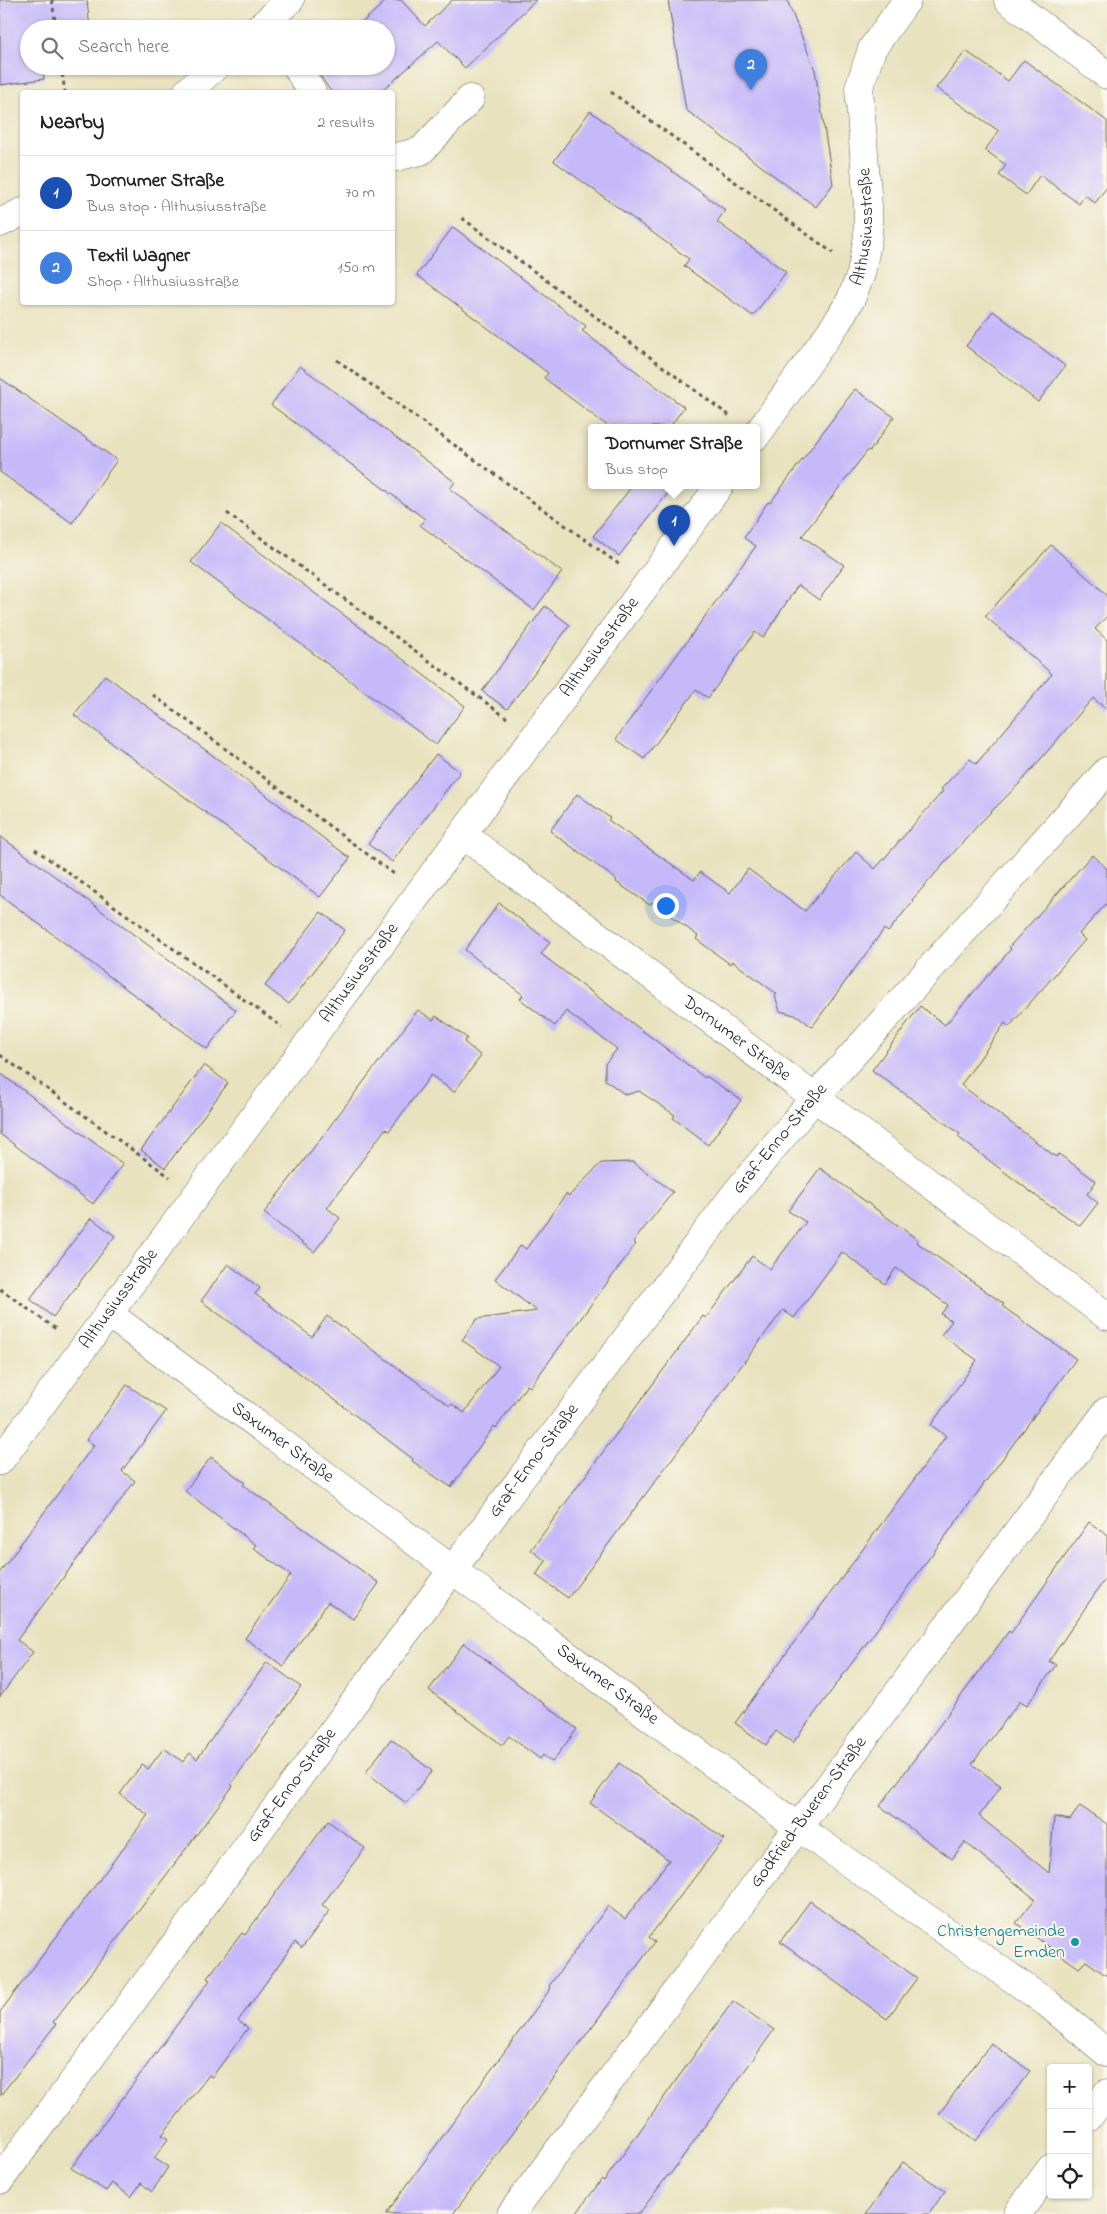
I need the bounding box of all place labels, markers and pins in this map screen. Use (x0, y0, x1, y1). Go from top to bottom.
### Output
pin: 2 (735, 49, 767, 90)
pin: 1 (658, 505, 690, 546)
place label: Christengemeinde Emden (937, 1919, 1066, 1966)
marker: Christengemeinde Emden (1069, 1936, 1081, 1948)

